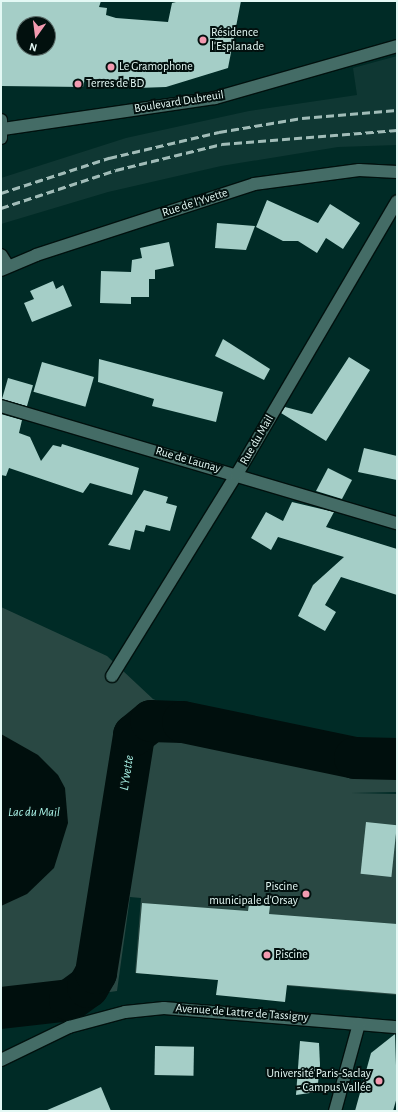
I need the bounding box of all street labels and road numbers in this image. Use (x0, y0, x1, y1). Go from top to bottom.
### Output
street label: Boulevard Dubreuil (133, 88, 225, 116)
street label: Rue de l'Yvette (160, 186, 230, 220)
street label: Rue du Mail (237, 413, 277, 467)
street label: Rue de Launay (154, 444, 222, 476)
street label: Avenue de Lattre de Tassigny (175, 1001, 309, 1025)

